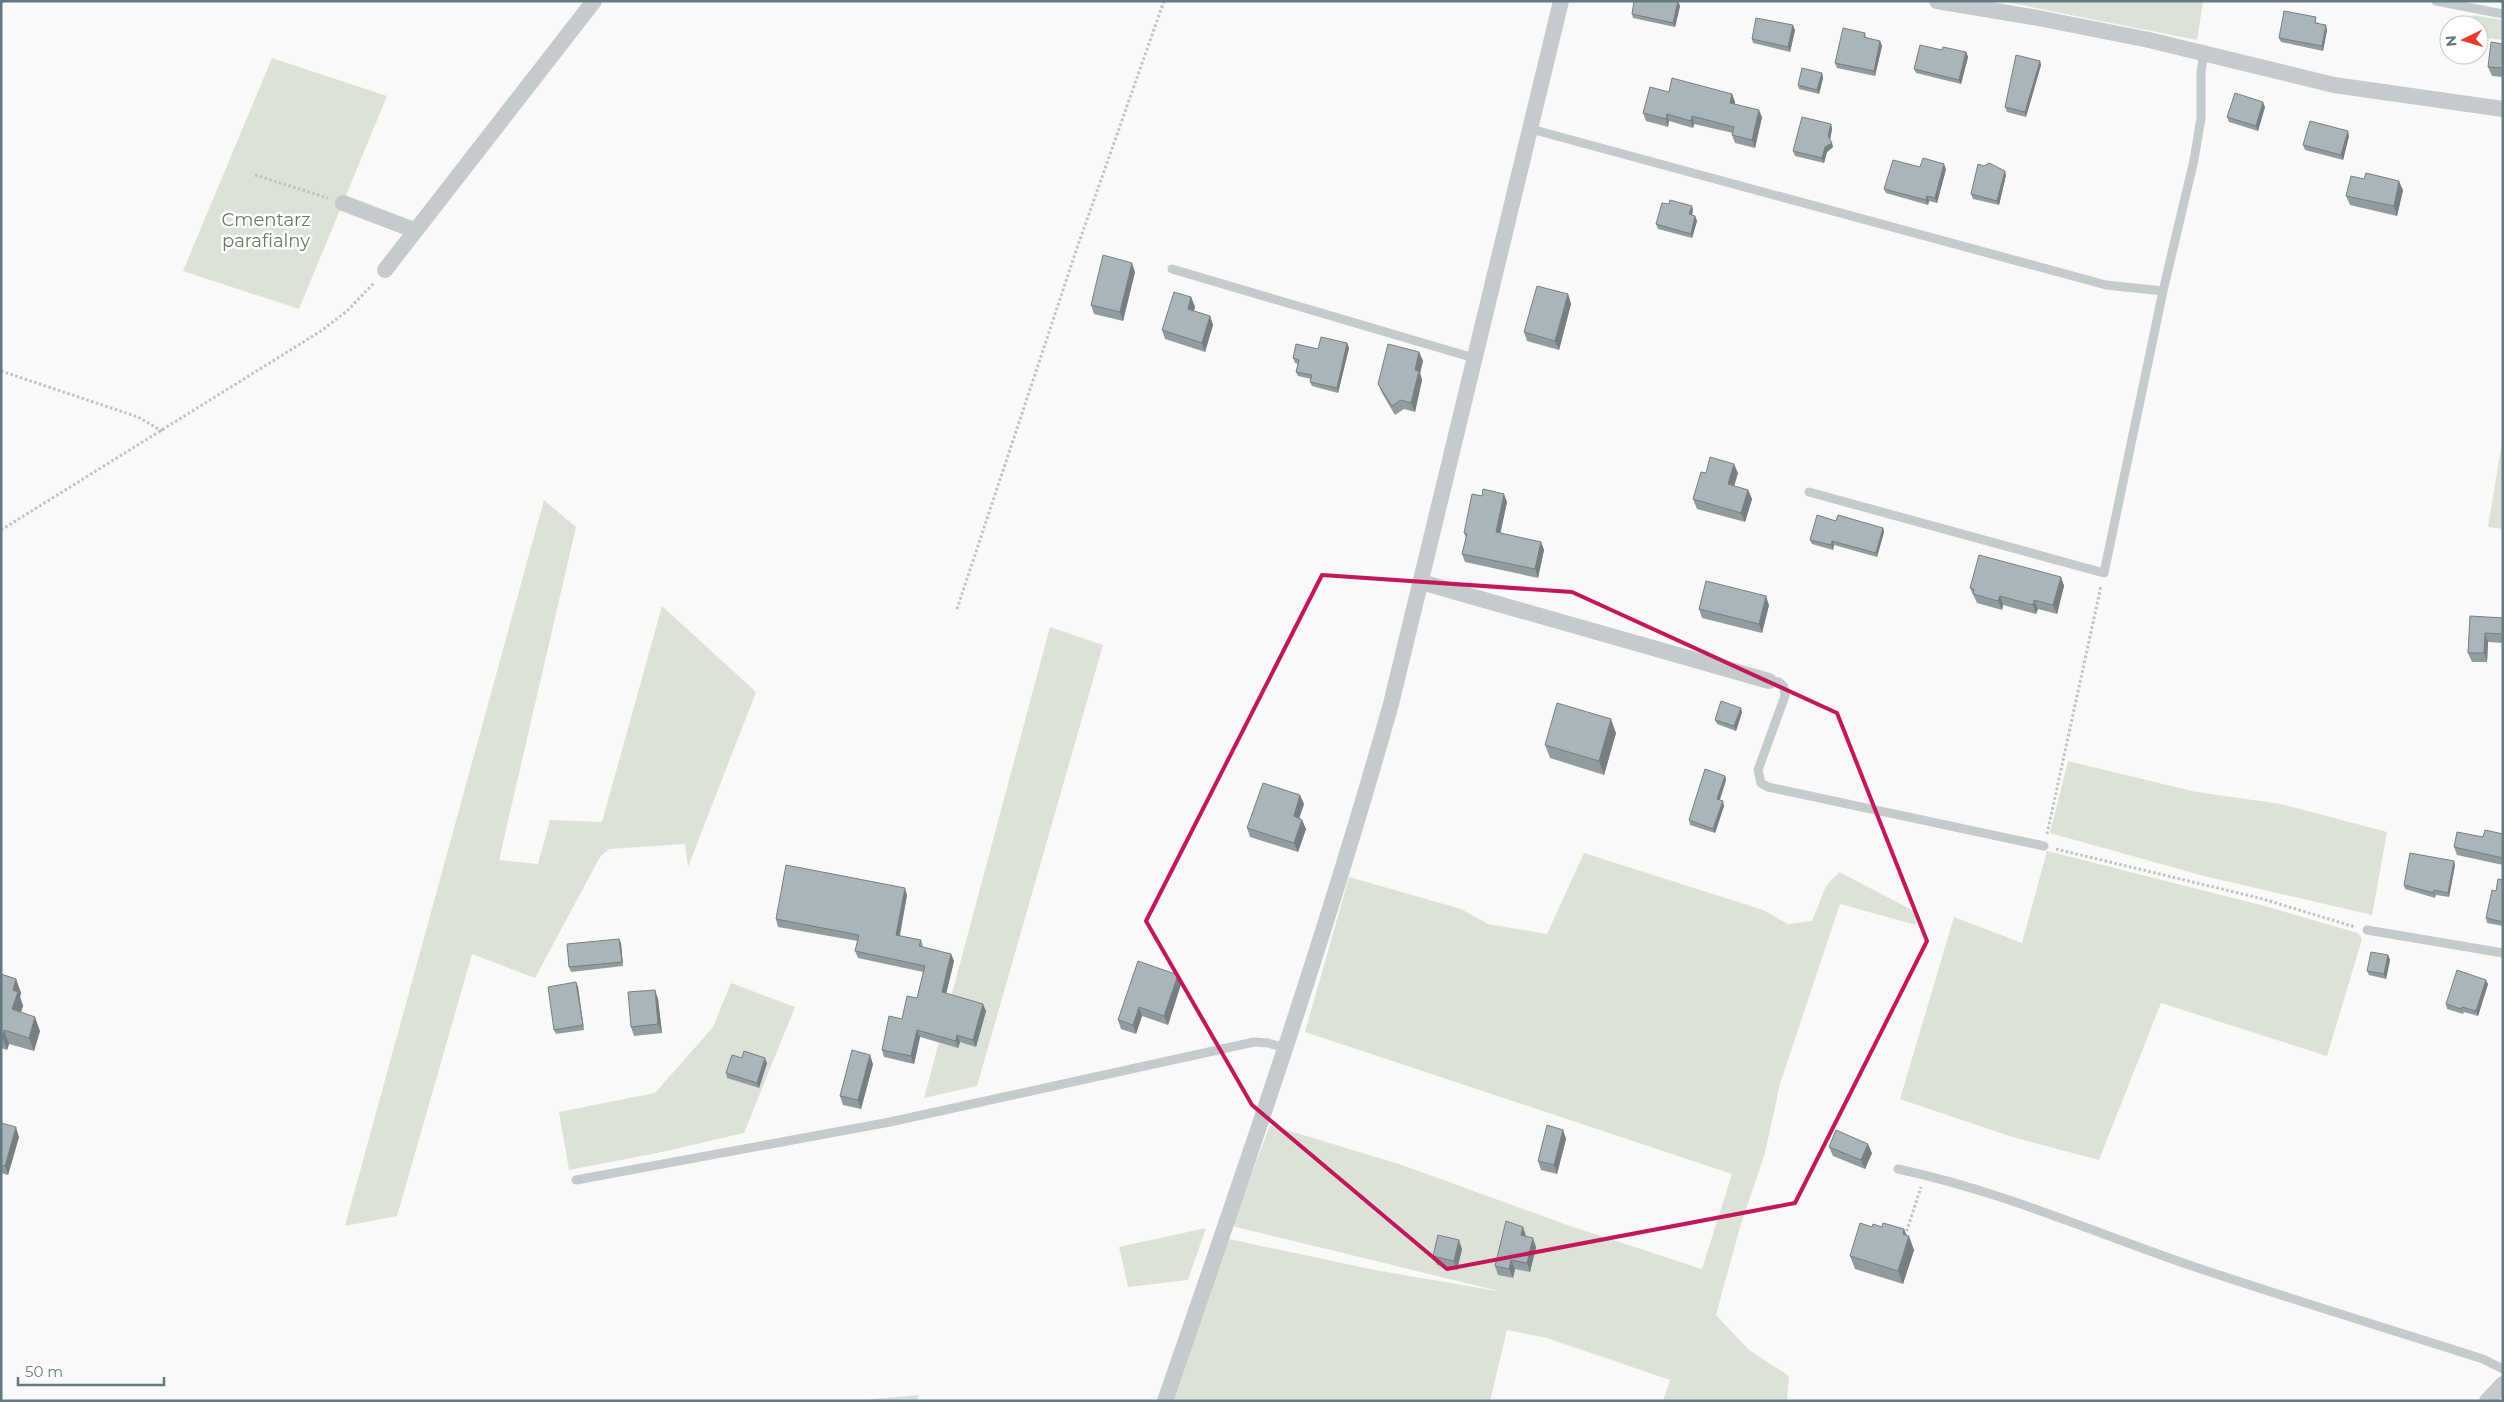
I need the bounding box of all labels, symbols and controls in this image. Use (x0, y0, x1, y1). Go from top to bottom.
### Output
north arrow (2439, 15, 2489, 65)
text: N (2442, 35, 2461, 48)
park label: Cmentarz parafialny (222, 209, 310, 252)
scale bar (18, 1354, 164, 1386)
text: 50 m (25, 1362, 63, 1381)

